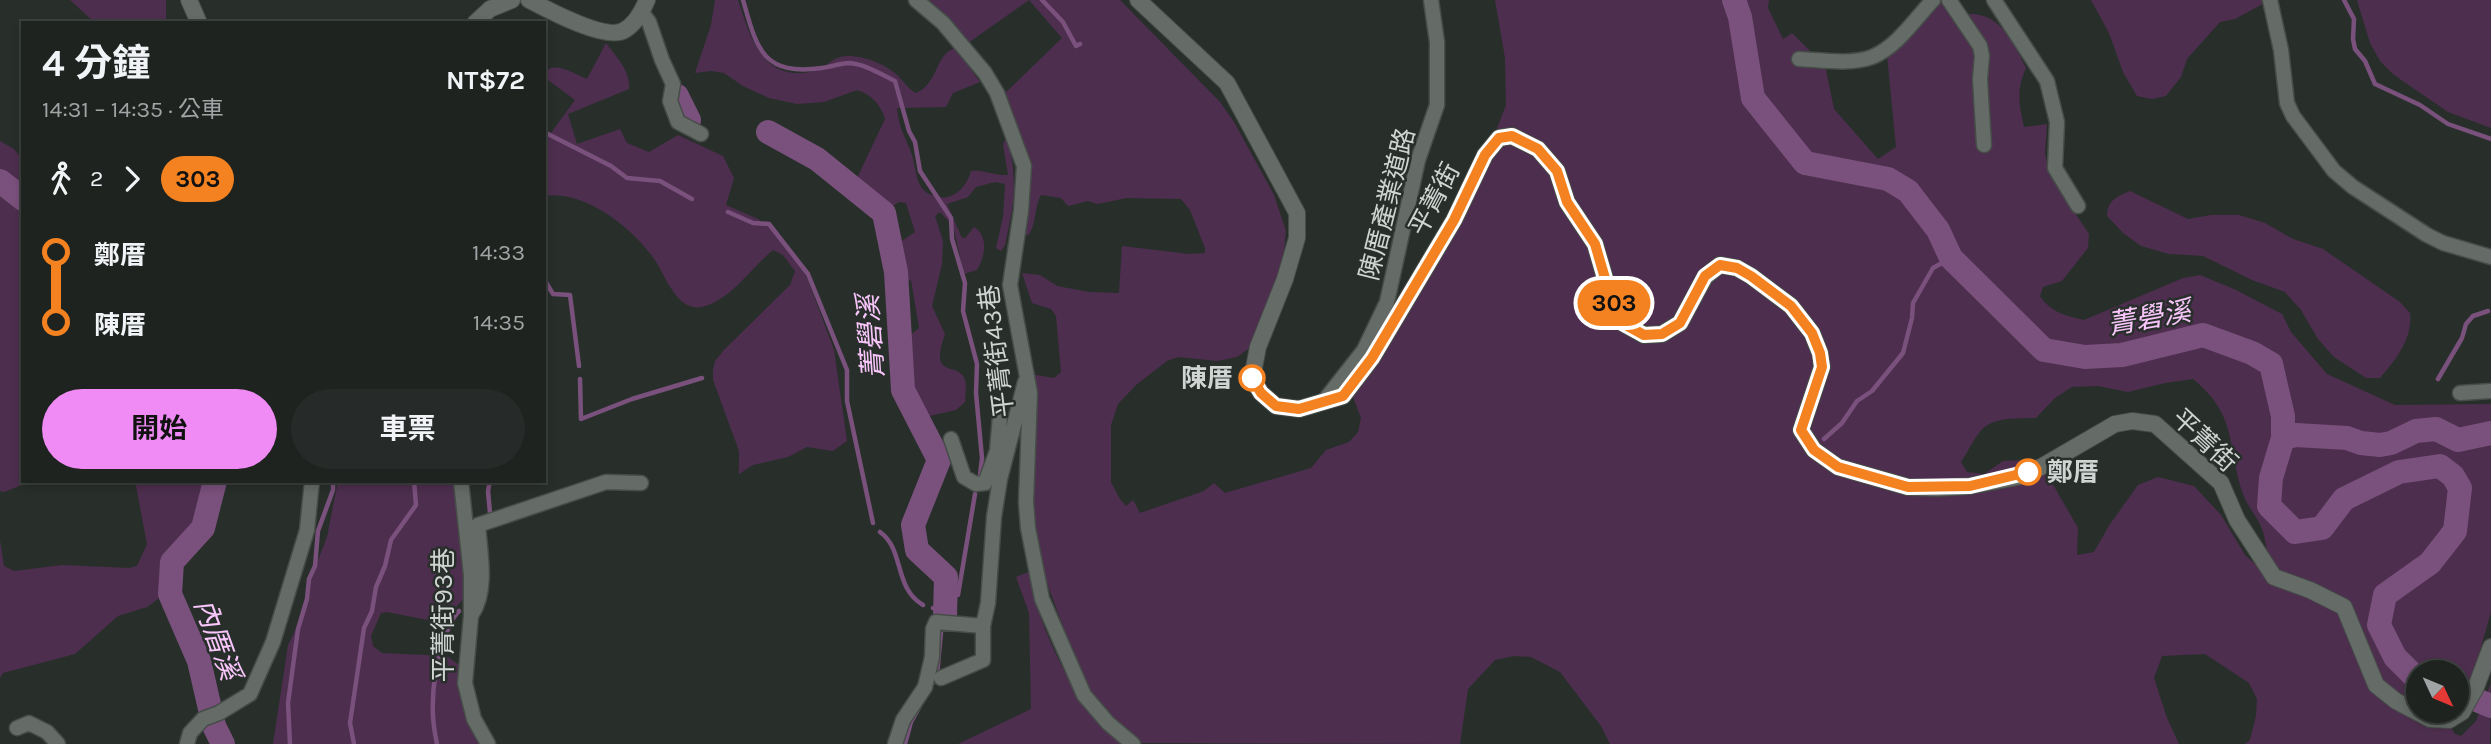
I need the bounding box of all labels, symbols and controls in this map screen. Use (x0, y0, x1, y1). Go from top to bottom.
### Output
text: 4 分鐘 (42, 41, 150, 86)
text: NT$72 (446, 65, 525, 96)
text: 14:31 – 14:35 · 公車 (42, 96, 224, 123)
street label: 陳厝產業道路 (1354, 125, 1421, 284)
street label: 平菁街 (1402, 158, 1466, 241)
icon: walk (42, 160, 80, 198)
icon: forward (113, 160, 151, 198)
text: 2 (90, 165, 103, 192)
text: 303 (175, 165, 220, 193)
text: 14:33 (472, 239, 525, 266)
text: 鄭厝 (94, 240, 146, 271)
line badge: 303 (1574, 280, 1654, 326)
street label: 平菁街43巷 (973, 283, 1020, 419)
text: 303 (1591, 289, 1637, 317)
water label: 菁礐溪 (851, 290, 890, 380)
water label: 菁礐溪 (2105, 293, 2197, 341)
text: 14:35 (473, 309, 525, 336)
text: 陳厝 (94, 310, 146, 341)
place label: 陳厝 (1181, 363, 1233, 394)
marker: 陳厝 (1239, 365, 1265, 391)
button: 開始 (42, 389, 277, 469)
button: 車票 (291, 389, 525, 469)
street label: 平菁街 (2166, 402, 2244, 478)
place label: 鄭厝 (2047, 457, 2099, 488)
marker: 鄭厝 (2015, 459, 2041, 485)
street label: 平菁街93巷 (428, 548, 459, 682)
water label: 內厝溪 (188, 594, 249, 688)
north arrow (2406, 660, 2469, 723)
map controls (2406, 660, 2469, 723)

